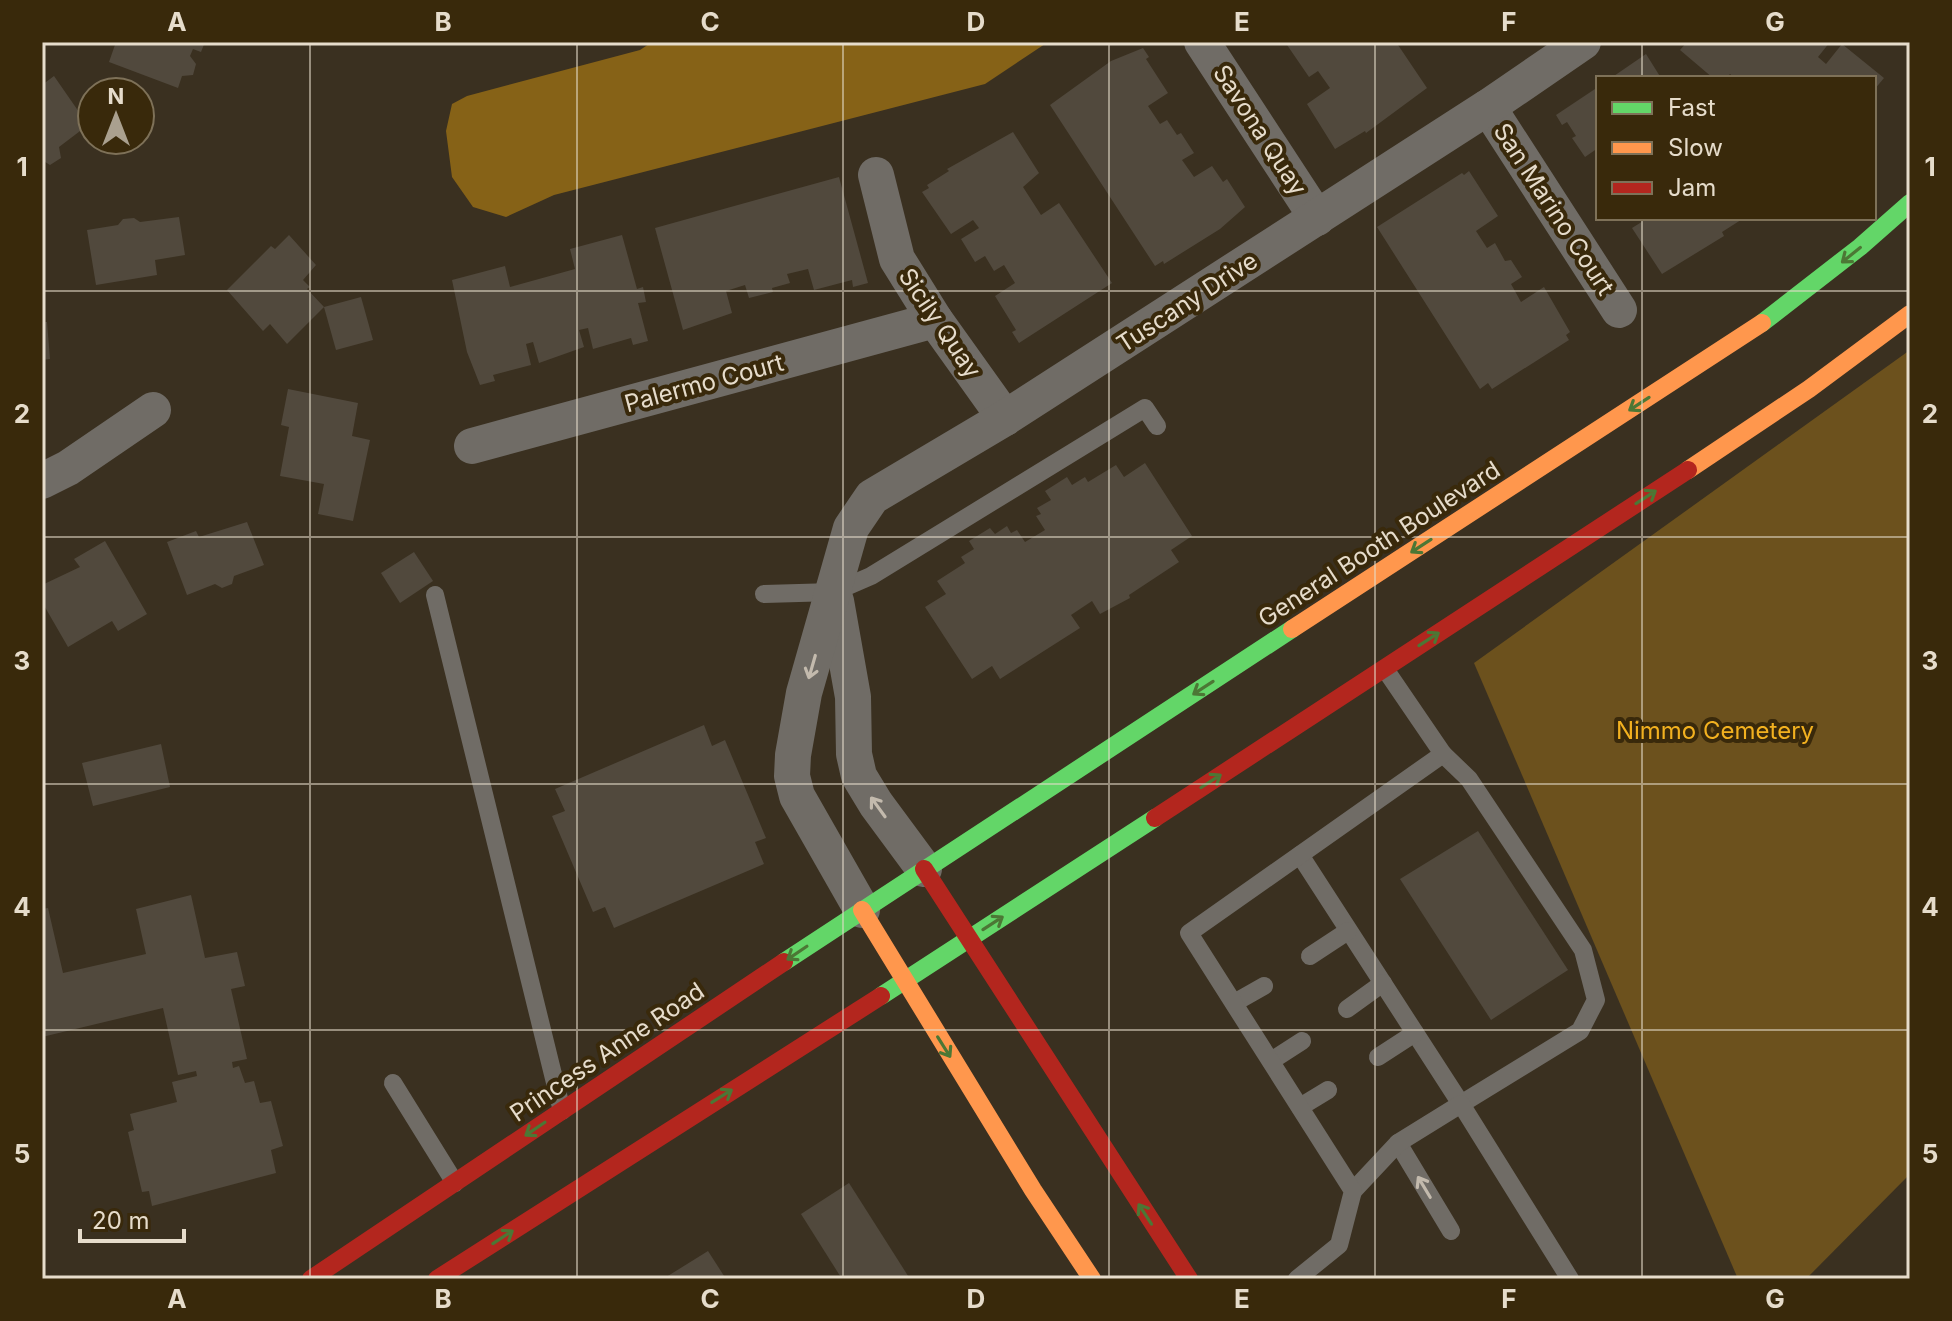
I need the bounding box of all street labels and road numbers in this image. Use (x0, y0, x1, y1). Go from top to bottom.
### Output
street label: Savona Quay (1207, 59, 1313, 201)
street label: San Marino Court (1488, 118, 1620, 300)
street label: Tuscany Drive (1111, 246, 1263, 358)
street label: Sicily Quay (893, 263, 987, 383)
street label: Palermo Court (621, 348, 787, 418)
street label: General Booth Boulevard (1253, 455, 1505, 633)
street label: Princess Anne Road (504, 976, 710, 1128)

